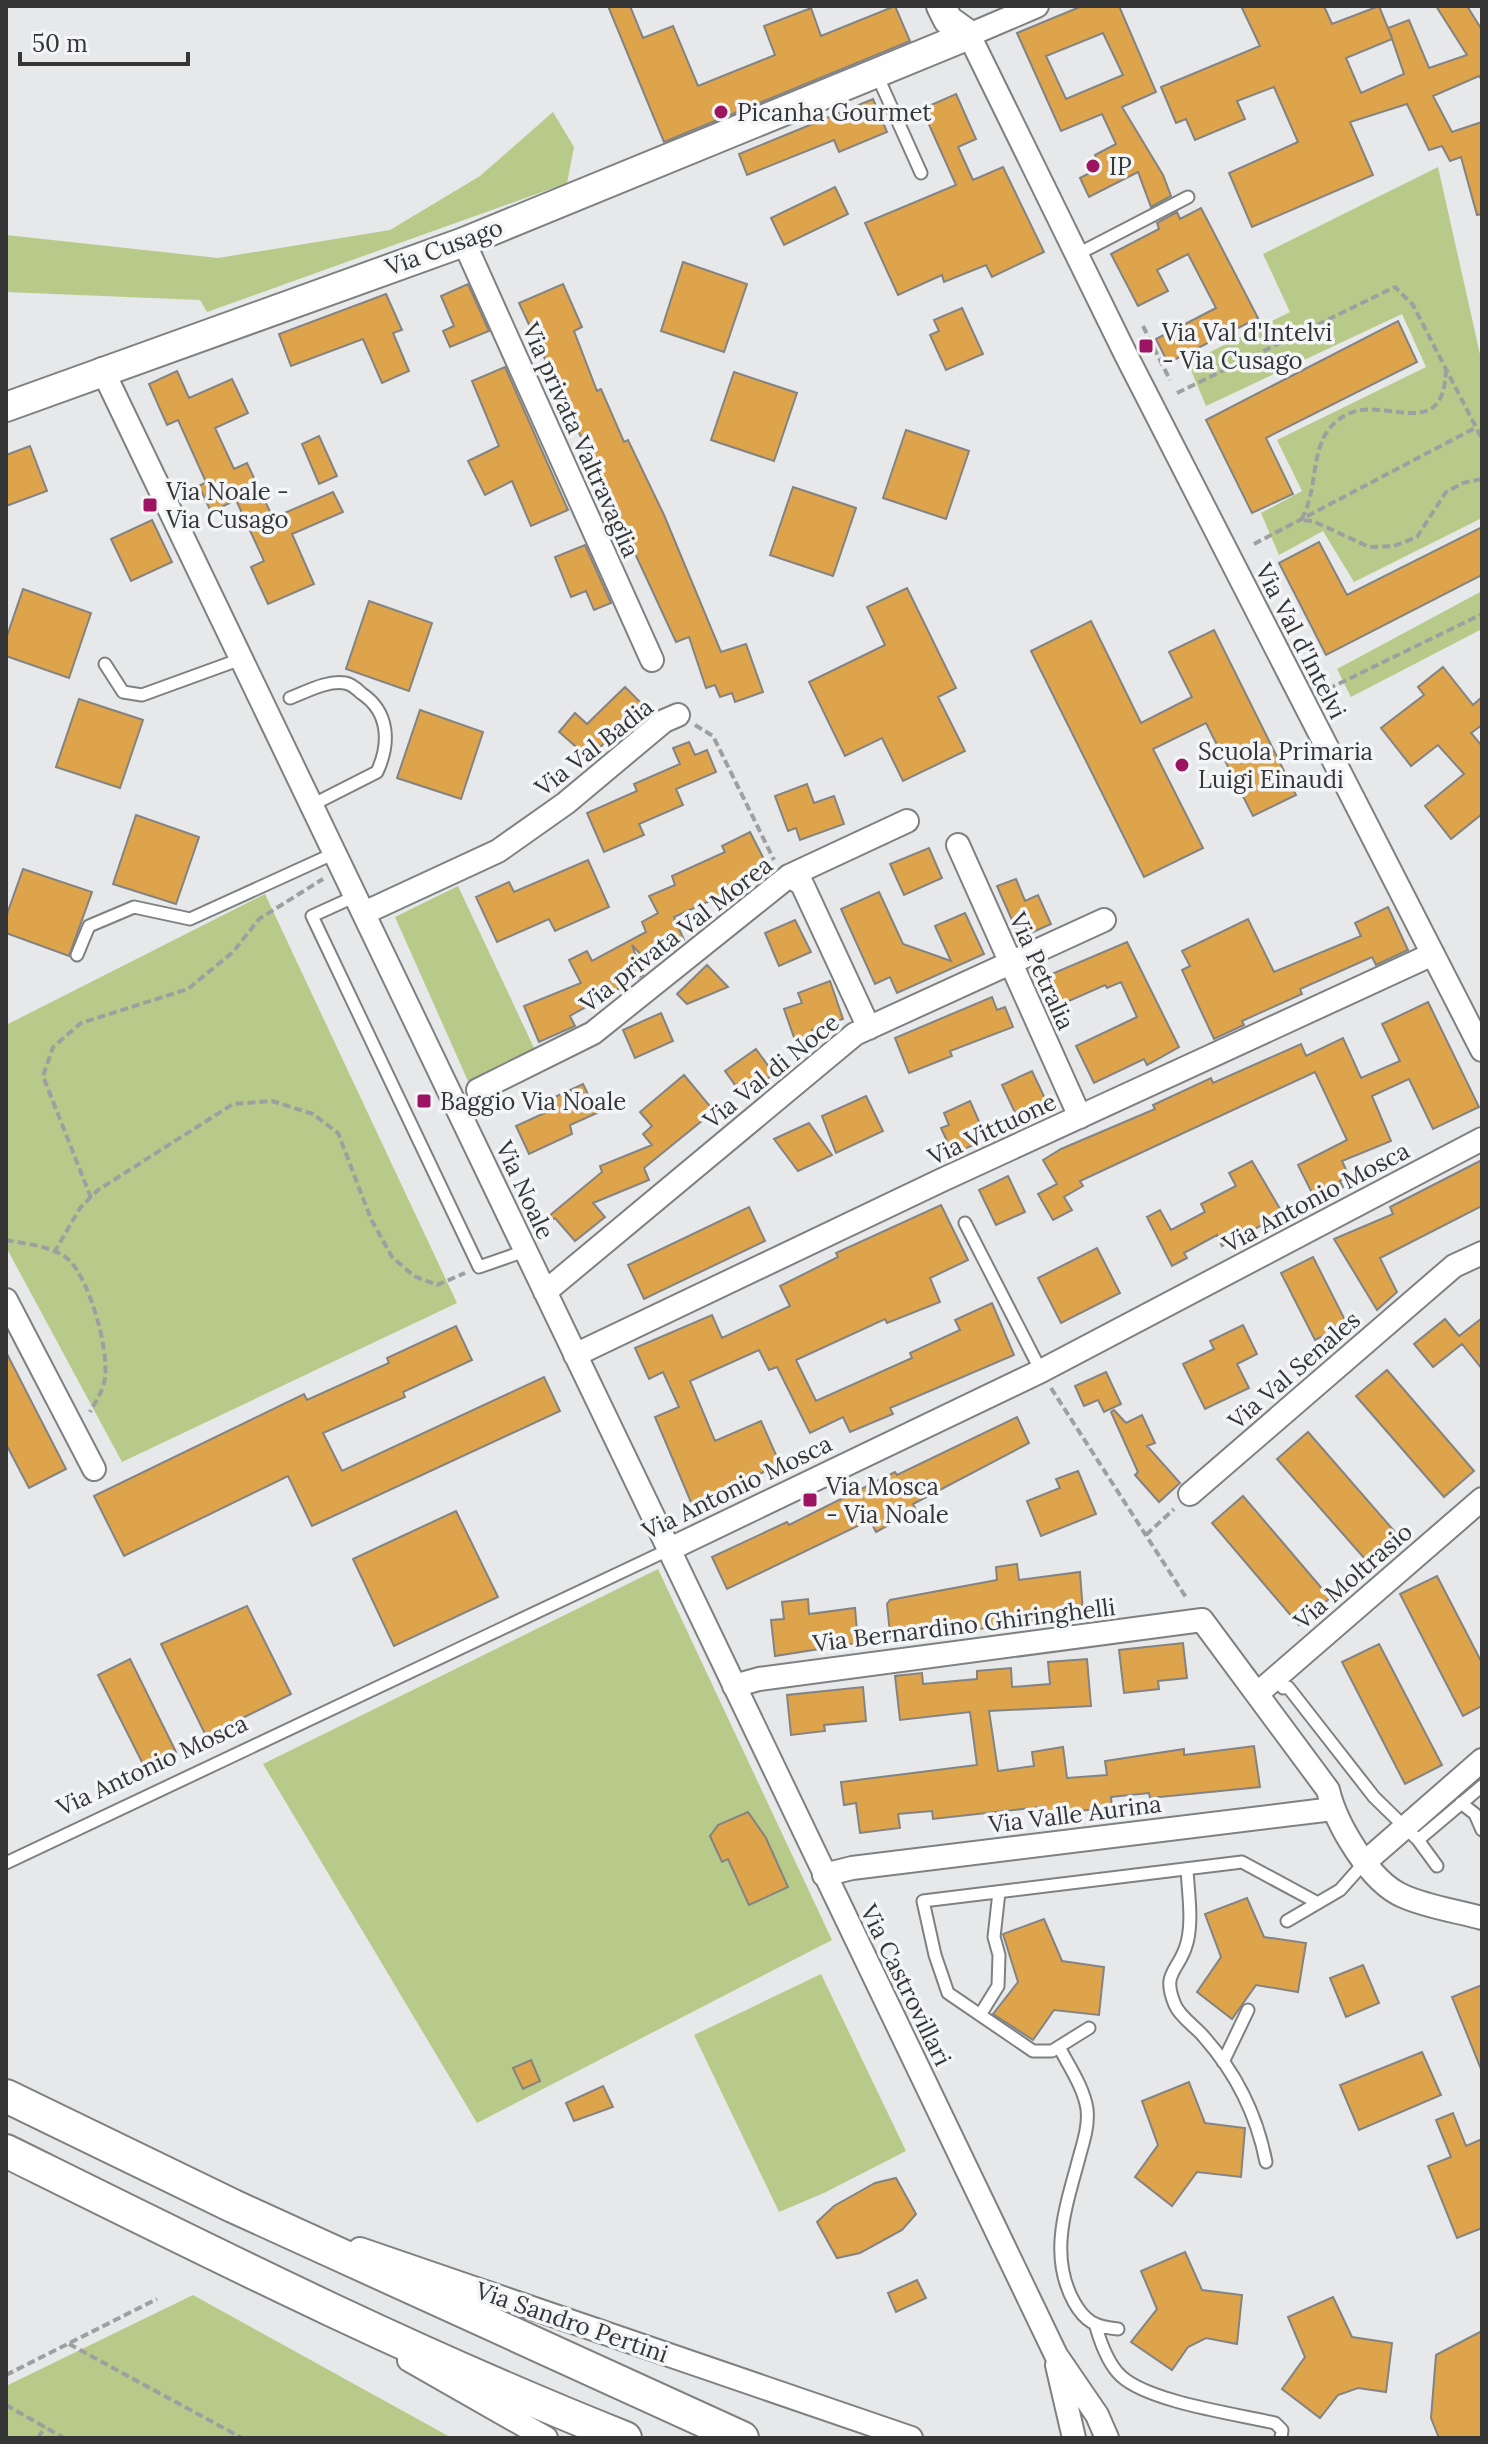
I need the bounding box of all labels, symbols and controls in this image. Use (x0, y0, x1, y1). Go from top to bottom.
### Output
scale bar (20, 16, 188, 66)
text: 50 m (32, 28, 88, 59)
place label: Picanha Gourmet (737, 97, 932, 128)
marker: Picanha Gourmet (712, 103, 730, 121)
place label: IP (1109, 151, 1132, 182)
marker: IP (1084, 157, 1102, 175)
street label: Via Cusago (380, 211, 507, 283)
street label: Via privata Valtravaglia (515, 317, 647, 562)
place label: Via Val d'Intelvi - Via Cusago (1161, 317, 1332, 376)
marker: Via Val d'Intelvi - Via Cusago (1137, 337, 1155, 355)
place label: Via Noale - Via Cusago (165, 476, 289, 535)
marker: Via Noale - Via Cusago (141, 496, 159, 514)
street label: Via Val d'Intelvi (1248, 557, 1353, 724)
street label: Via Val Badia (528, 691, 659, 804)
place label: Scuola Primaria Luigi Einaudi (1198, 736, 1373, 795)
marker: Scuola Primaria Luigi Einaudi (1173, 756, 1191, 774)
street label: Via privata Val Morea (573, 849, 779, 1020)
street label: Via Petralia (1002, 906, 1082, 1035)
street label: Via Val di Noce (696, 1007, 845, 1136)
place label: Baggio Via Noale (440, 1086, 626, 1117)
street label: Via Vittuone (922, 1086, 1061, 1173)
marker: Baggio Via Noale (415, 1092, 433, 1110)
street label: Via Noale (488, 1135, 561, 1244)
street label: Via Antonio Mosca (1216, 1135, 1415, 1260)
street label: Via Val Senales (1221, 1304, 1367, 1437)
street label: Via Antonio Mosca (636, 1428, 837, 1547)
place label: Via Mosca - Via Noale (825, 1471, 949, 1530)
marker: Via Mosca - Via Noale (801, 1491, 819, 1509)
street label: Via Moltrasio (1287, 1516, 1419, 1637)
street label: Via Bernardino Ghiringhelli (810, 1591, 1117, 1659)
street label: Via Antonio Mosca (51, 1707, 252, 1823)
street label: Via Valle Aurina (986, 1788, 1163, 1840)
street label: Via Castrovillari (853, 1898, 958, 2071)
street label: Via Sandro Pertini (471, 2274, 672, 2369)

